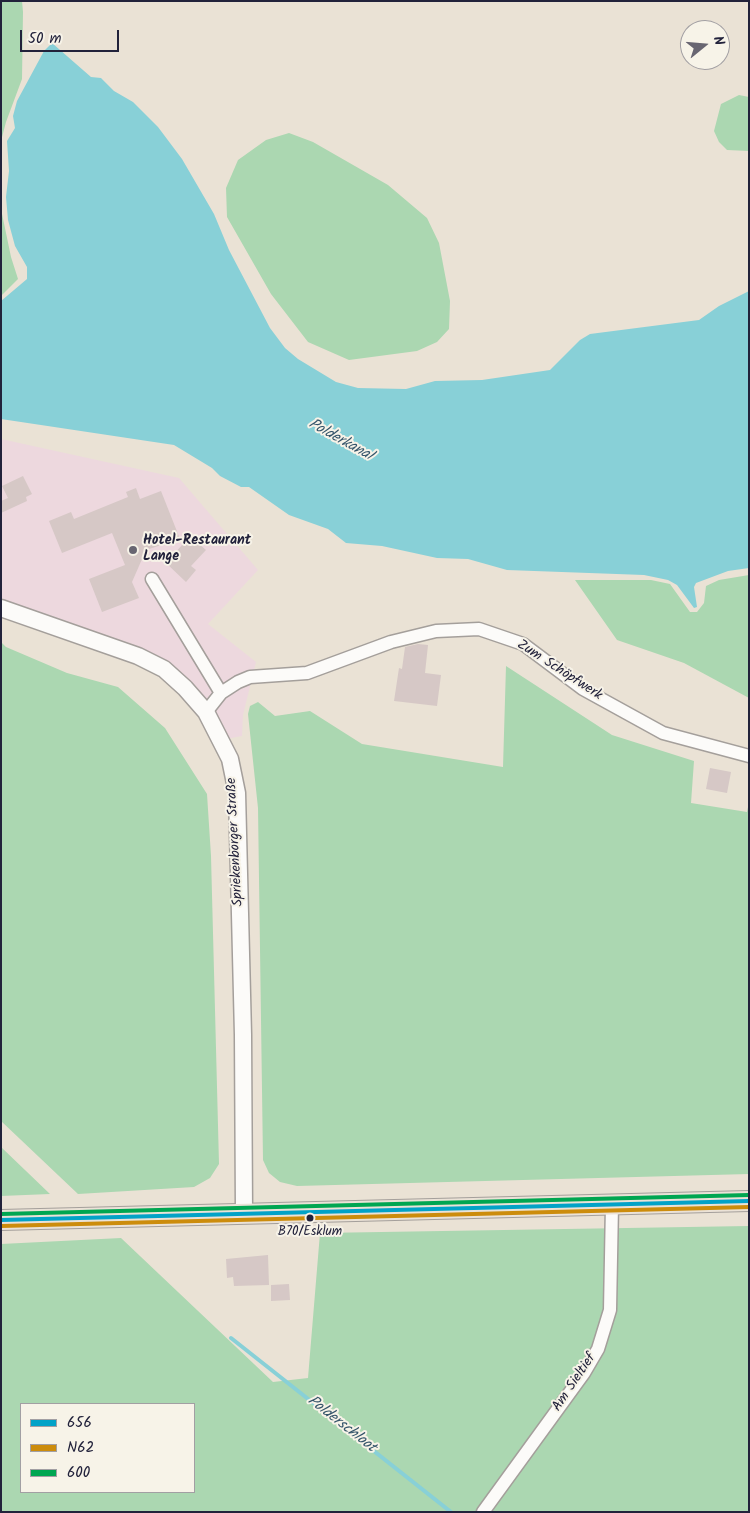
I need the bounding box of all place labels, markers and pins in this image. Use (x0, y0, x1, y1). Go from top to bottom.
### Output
place label: Hotel-Restaurant Lange (143, 534, 251, 566)
marker: Hotel-Restaurant Lange (127, 544, 139, 556)
marker: B70/Esklum (305, 1213, 315, 1223)
place label: B70/Esklum (278, 1225, 342, 1241)

